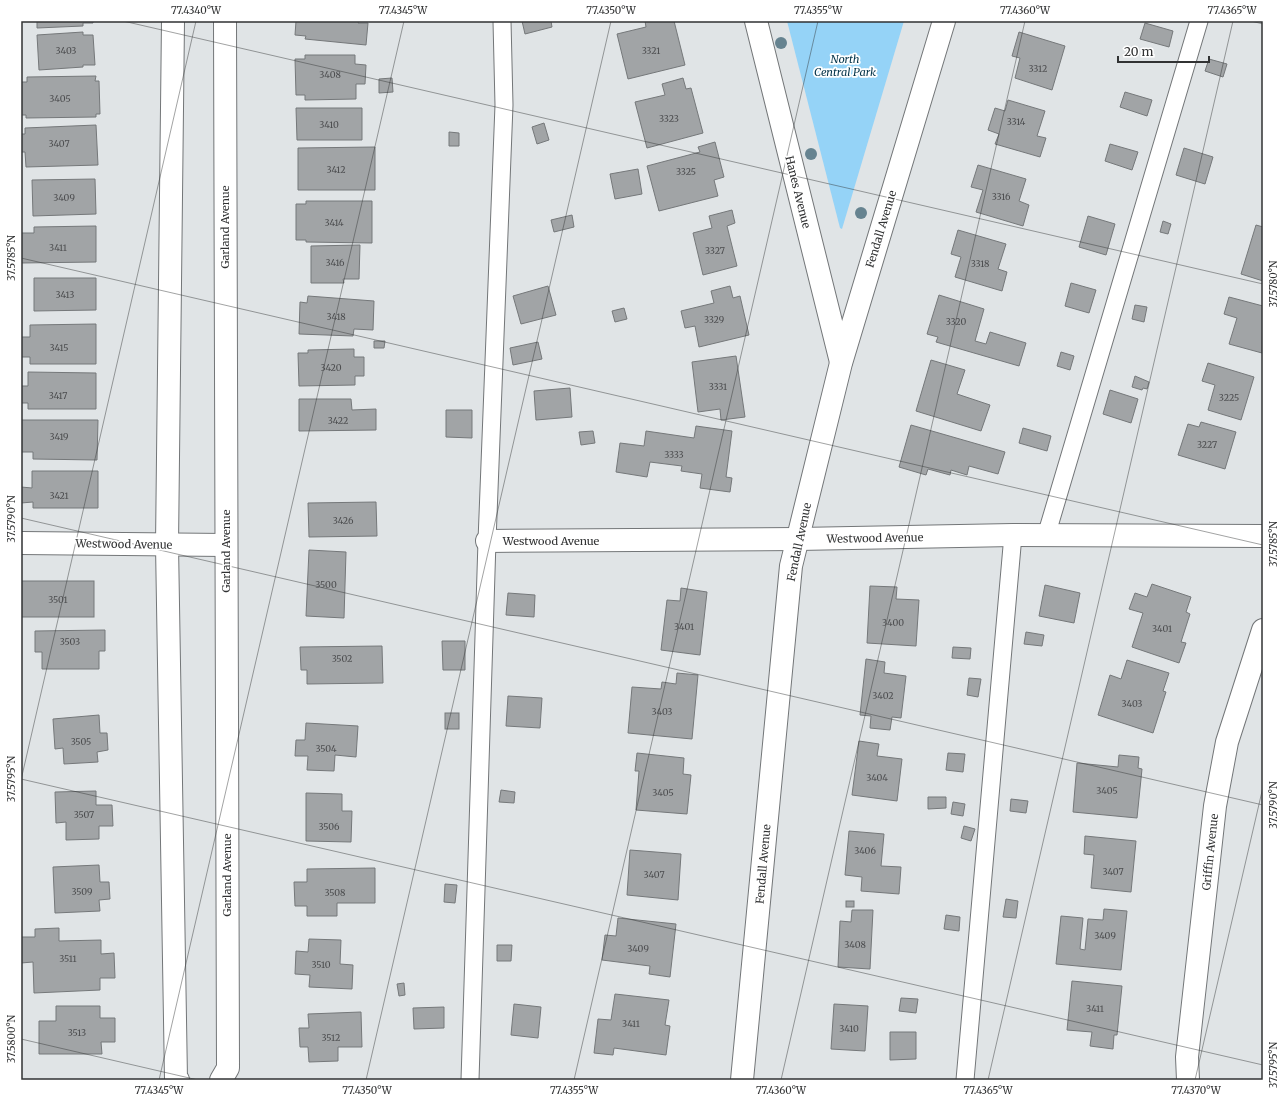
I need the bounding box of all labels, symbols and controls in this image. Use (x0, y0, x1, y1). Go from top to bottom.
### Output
text: 77.4340°W (171, 4, 222, 17)
text: 77.4345°W (379, 4, 428, 17)
text: 77.4350°W (586, 4, 637, 17)
text: 77.4355°W (794, 4, 843, 17)
text: 77.4360°W (1000, 4, 1051, 17)
text: 77.4365°W (1208, 4, 1258, 17)
scale bar (1118, 38, 1209, 64)
text: 20 m (1124, 44, 1153, 59)
house number: 3403 (55, 45, 77, 56)
house number: 3321 (642, 45, 660, 56)
park label: North Central Park (814, 52, 876, 79)
house number: 3312 (1029, 63, 1047, 74)
house number: 3408 (319, 69, 341, 80)
house number: 3405 (49, 93, 71, 104)
house number: 3323 (659, 113, 679, 124)
house number: 3314 (1007, 116, 1026, 127)
house number: 3410 (319, 119, 339, 130)
house number: 3407 (48, 138, 70, 149)
street label: Hanes Avenue (782, 154, 814, 230)
house number: 3412 (326, 164, 346, 175)
house number: 3325 (676, 166, 696, 177)
street label: Garland Avenue (218, 185, 232, 268)
street label: Fendall Avenue (863, 188, 899, 269)
house number: 3316 (992, 191, 1011, 202)
house number: 3409 (53, 192, 75, 203)
house number: 3414 (324, 217, 344, 228)
text: 37.5785°N (5, 235, 18, 281)
house number: 3411 (49, 242, 67, 253)
house number: 3327 (705, 245, 725, 256)
house number: 3416 (325, 257, 345, 268)
house number: 3318 (971, 258, 989, 269)
text: 37.5780°N (1267, 260, 1280, 308)
house number: 3413 (56, 289, 74, 300)
house number: 3418 (326, 311, 346, 322)
house number: 3329 (704, 314, 724, 325)
house number: 3320 (946, 316, 966, 327)
house number: 3415 (50, 342, 68, 353)
house number: 3420 (320, 362, 342, 373)
house number: 3331 (709, 381, 727, 392)
house number: 3417 (49, 390, 67, 401)
house number: 3225 (1219, 392, 1239, 403)
house number: 3422 (328, 415, 348, 426)
house number: 3419 (49, 431, 69, 442)
house number: 3227 (1197, 439, 1217, 450)
house number: 3333 (664, 449, 684, 460)
house number: 3421 (49, 490, 69, 501)
text: 37.5790°N (5, 495, 18, 543)
street label: Fendall Avenue (784, 501, 814, 583)
street label: Garland Avenue (219, 509, 233, 592)
house number: 3426 (333, 515, 354, 526)
text: 37.5785°N (1267, 521, 1280, 567)
street label: Westwood Avenue (826, 530, 924, 546)
street label: Westwood Avenue (502, 534, 600, 548)
street label: Westwood Avenue (75, 536, 173, 552)
house number: 3500 (315, 579, 337, 590)
house number: 3501 (48, 594, 68, 605)
house number: 3400 (882, 617, 904, 628)
house number: 3401 (674, 621, 694, 632)
house number: 3401 (1152, 623, 1172, 634)
house number: 3503 (60, 636, 80, 647)
house number: 3502 (332, 653, 352, 664)
house number: 3402 (872, 690, 894, 701)
house number: 3403 (1121, 698, 1143, 709)
house number: 3403 (651, 706, 673, 717)
house number: 3505 (71, 736, 91, 747)
house number: 3504 (316, 743, 337, 754)
text: 37.5795°N (5, 756, 18, 802)
house number: 3404 (866, 772, 888, 783)
text: 37.5790°N (1267, 781, 1280, 829)
house number: 3405 (1096, 785, 1118, 796)
house number: 3405 (652, 787, 674, 798)
house number: 3507 (74, 809, 94, 820)
street label: Griffin Avenue (1199, 813, 1221, 891)
house number: 3506 (319, 821, 340, 832)
street label: Fendall Avenue (753, 823, 773, 904)
street label: Garland Avenue (220, 833, 234, 916)
house number: 3406 (854, 845, 876, 856)
house number: 3407 (1102, 866, 1124, 877)
house number: 3407 (643, 869, 665, 880)
house number: 3509 (72, 886, 92, 897)
house number: 3508 (325, 887, 345, 898)
house number: 3409 (1094, 930, 1116, 941)
house number: 3408 (844, 939, 866, 950)
house number: 3409 (627, 943, 649, 954)
house number: 3511 (59, 953, 77, 964)
house number: 3510 (312, 959, 331, 970)
house number: 3411 (1086, 1003, 1104, 1014)
text: 37.5800°N (5, 1014, 18, 1063)
house number: 3411 (622, 1018, 640, 1029)
house number: 3410 (839, 1023, 859, 1034)
house number: 3513 (68, 1027, 86, 1038)
house number: 3512 (322, 1032, 340, 1043)
text: 37.5795°N (1267, 1042, 1280, 1088)
text: 77.4345°W (135, 1084, 184, 1097)
text: 77.4350°W (342, 1084, 393, 1097)
text: 77.4355°W (550, 1084, 599, 1097)
text: 77.4360°W (756, 1084, 807, 1097)
text: 77.4365°W (964, 1084, 1014, 1097)
text: 77.4370°W (1171, 1084, 1222, 1097)

